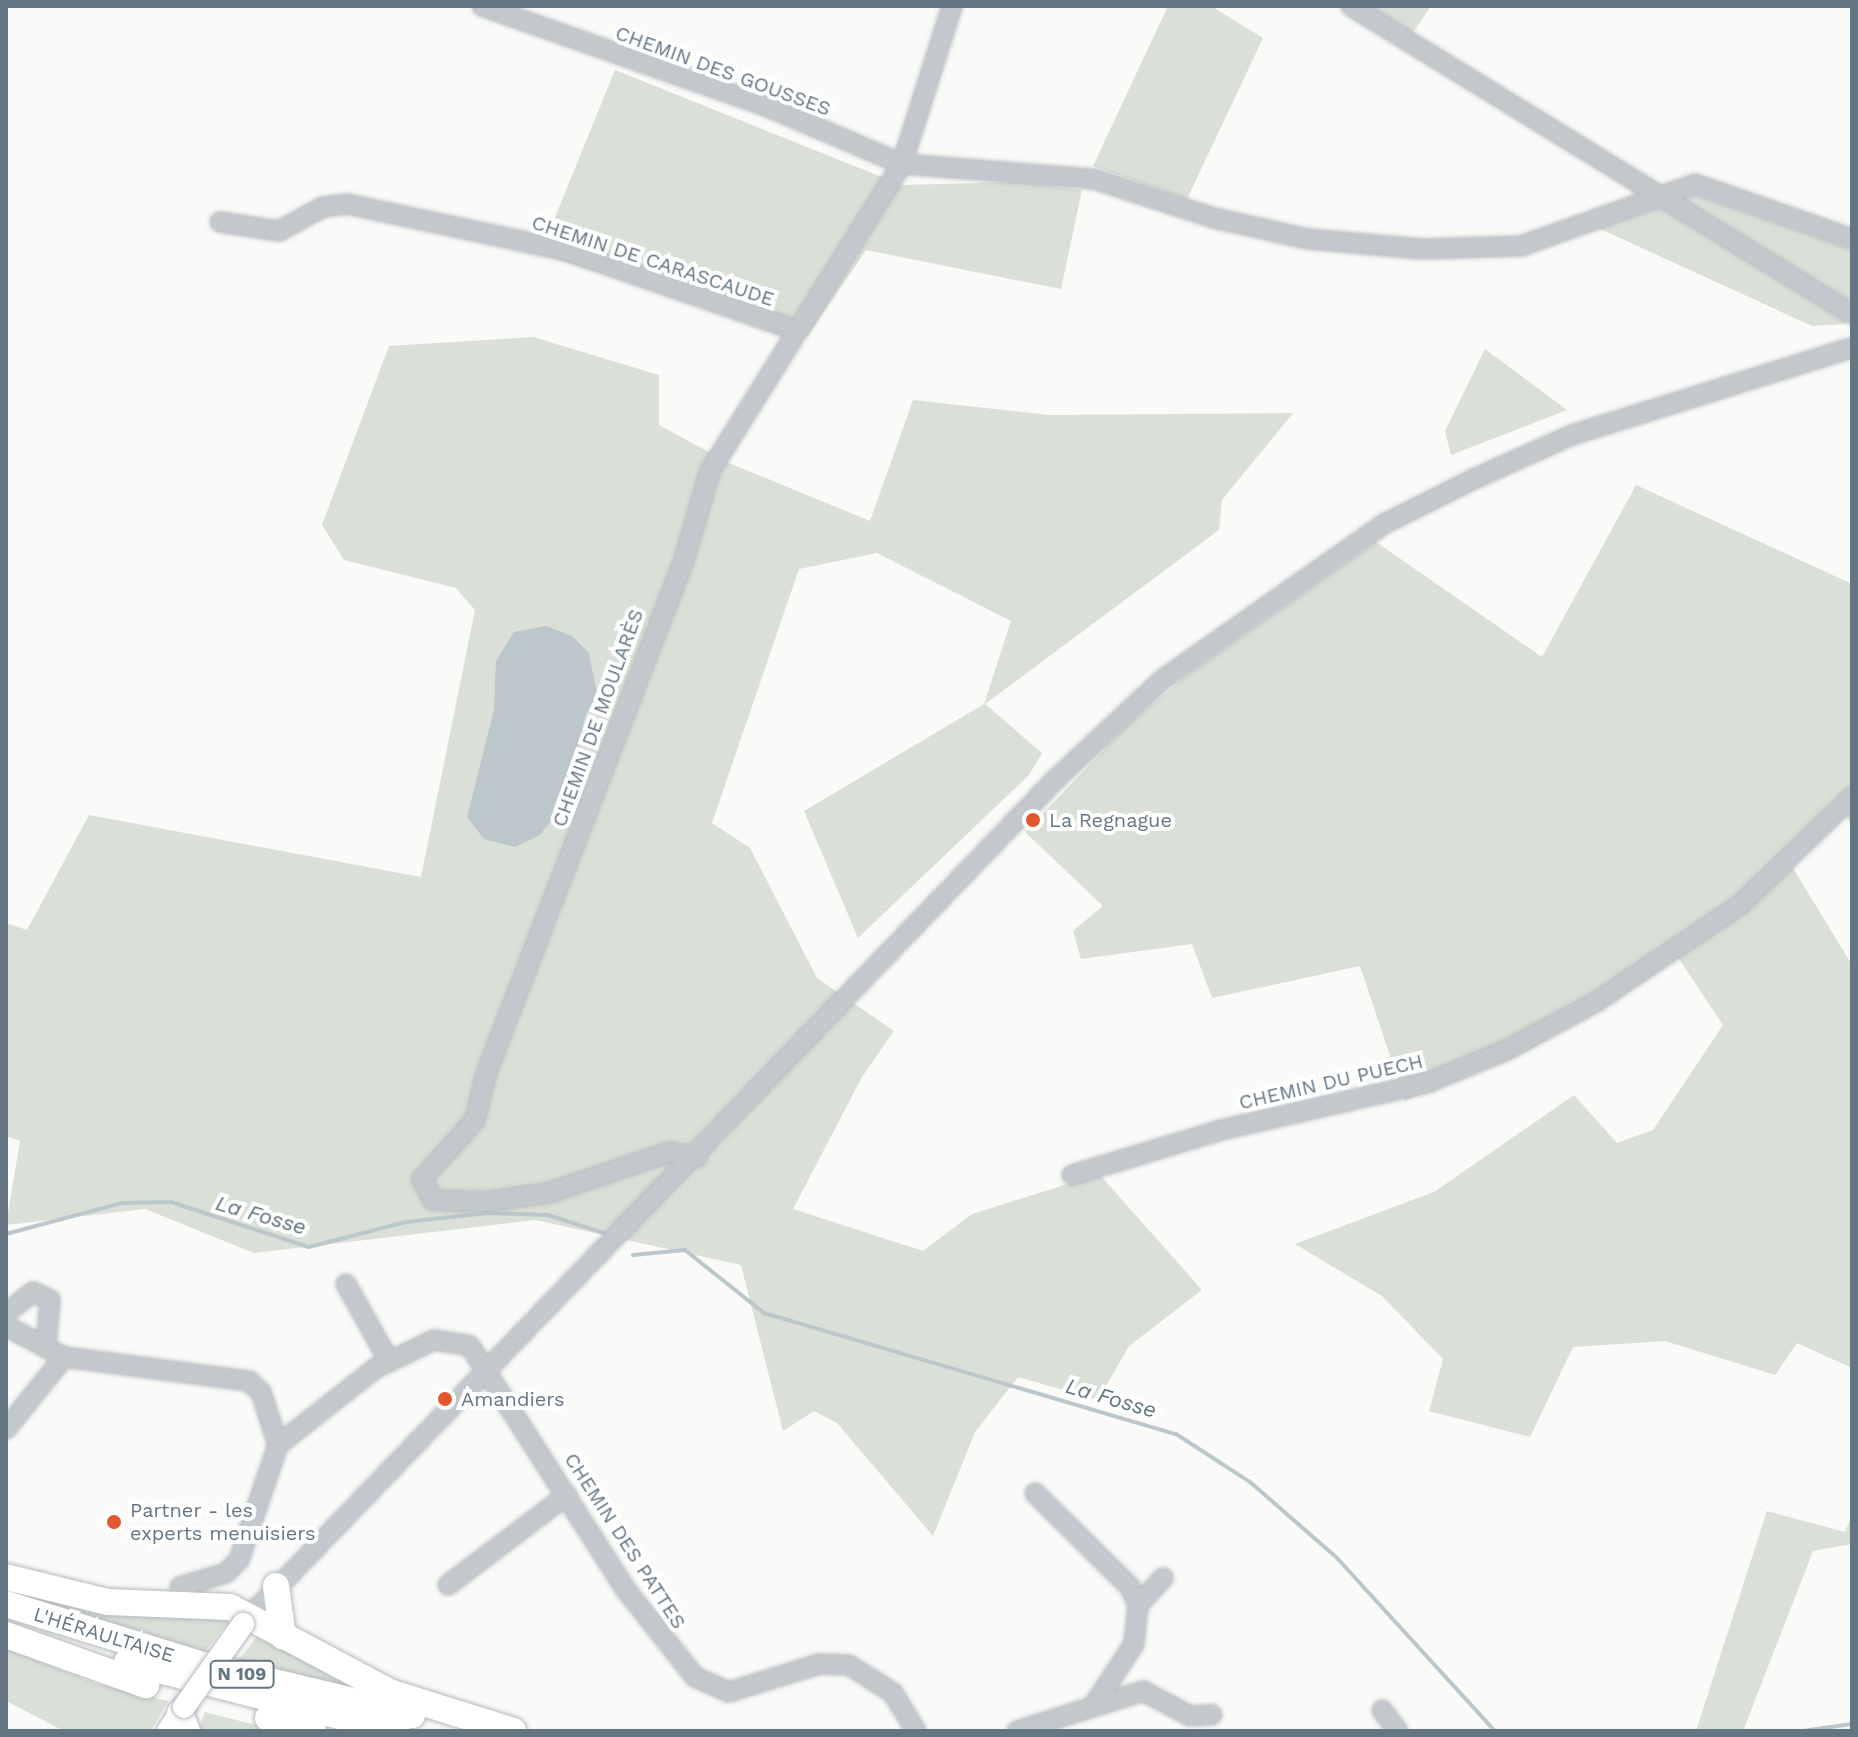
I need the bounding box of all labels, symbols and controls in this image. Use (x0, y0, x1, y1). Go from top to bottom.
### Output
street label: CHEMIN DES GOUSSES (612, 21, 834, 121)
street label: CHEMIN DE CARASCAUDE (529, 210, 777, 312)
street label: CHEMIN DE MOULARÈS (547, 606, 649, 830)
place label: La Regnague (1049, 808, 1172, 832)
marker: La Regnague (1024, 811, 1042, 829)
street label: CHEMIN DU PUECH (1237, 1049, 1425, 1115)
water label: La Fosse (213, 1189, 309, 1241)
water label: La Fosse (1063, 1372, 1159, 1424)
place label: Amandiers (461, 1387, 565, 1411)
marker: Amandiers (436, 1390, 454, 1408)
street label: CHEMIN DES PATTES (559, 1449, 691, 1633)
place label: Partner - les experts menuisiers (130, 1498, 316, 1545)
marker: Partner - les experts menuisiers (105, 1513, 123, 1531)
street label: L'HÉRAULTAISE (31, 1602, 177, 1668)
road number: N 109 (208, 1660, 276, 1688)

